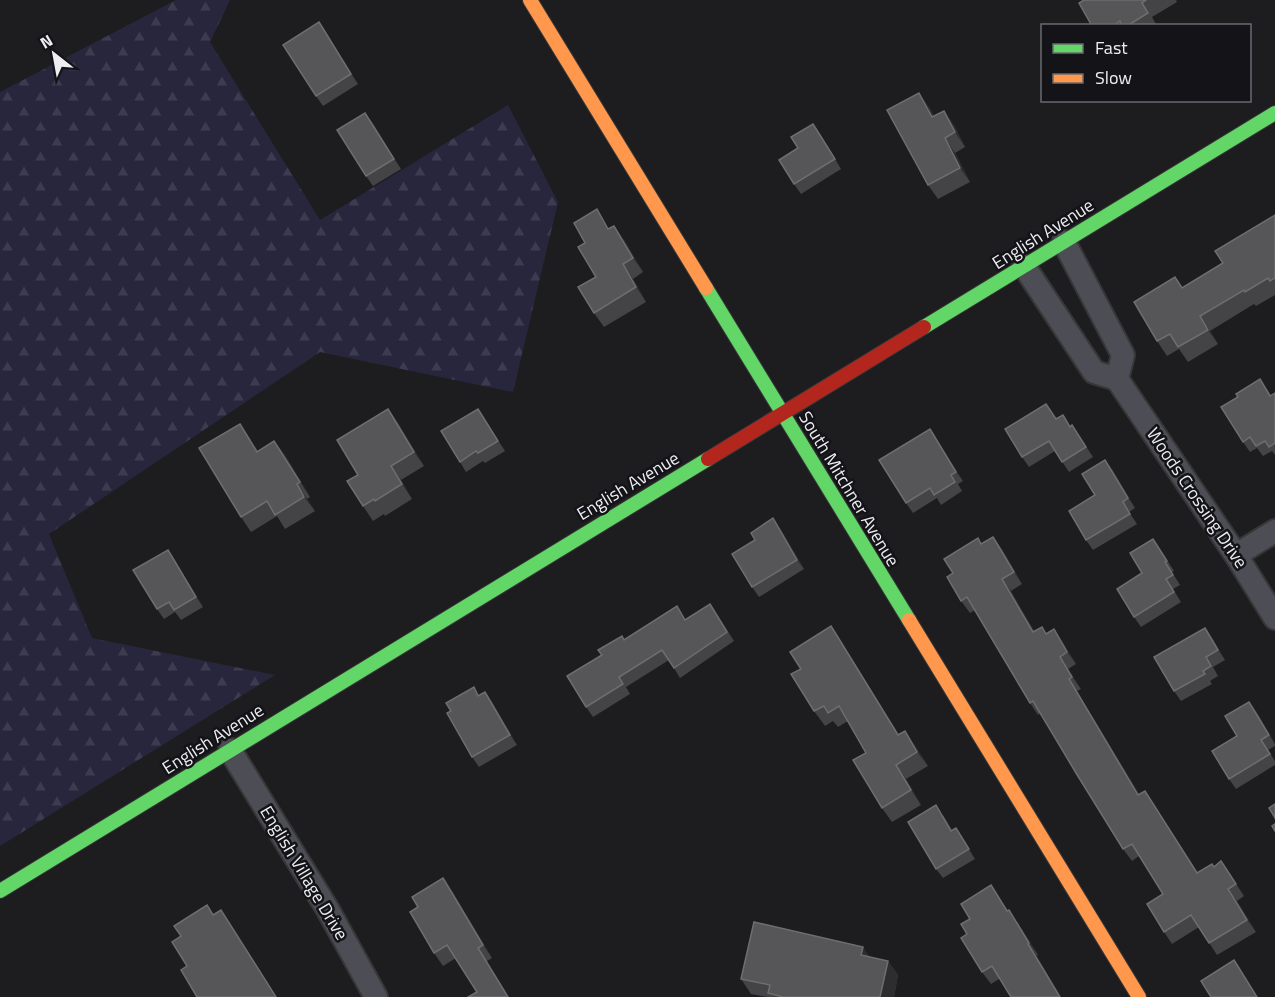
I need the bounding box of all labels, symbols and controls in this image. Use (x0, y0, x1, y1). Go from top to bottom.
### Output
north arrow (24, 24, 84, 84)
legend (1041, 24, 1251, 102)
text: N (35, 28, 57, 54)
text: Fast (1095, 34, 1128, 61)
text: Slow (1095, 64, 1132, 91)
street label: English Avenue (987, 192, 1099, 276)
street label: South Mitchner Avenue (792, 406, 907, 572)
street label: Woods Crossing Drive (1140, 422, 1255, 574)
street label: English Avenue (571, 444, 684, 527)
street label: English Avenue (157, 697, 269, 781)
street label: English Village Drive (254, 800, 355, 945)

